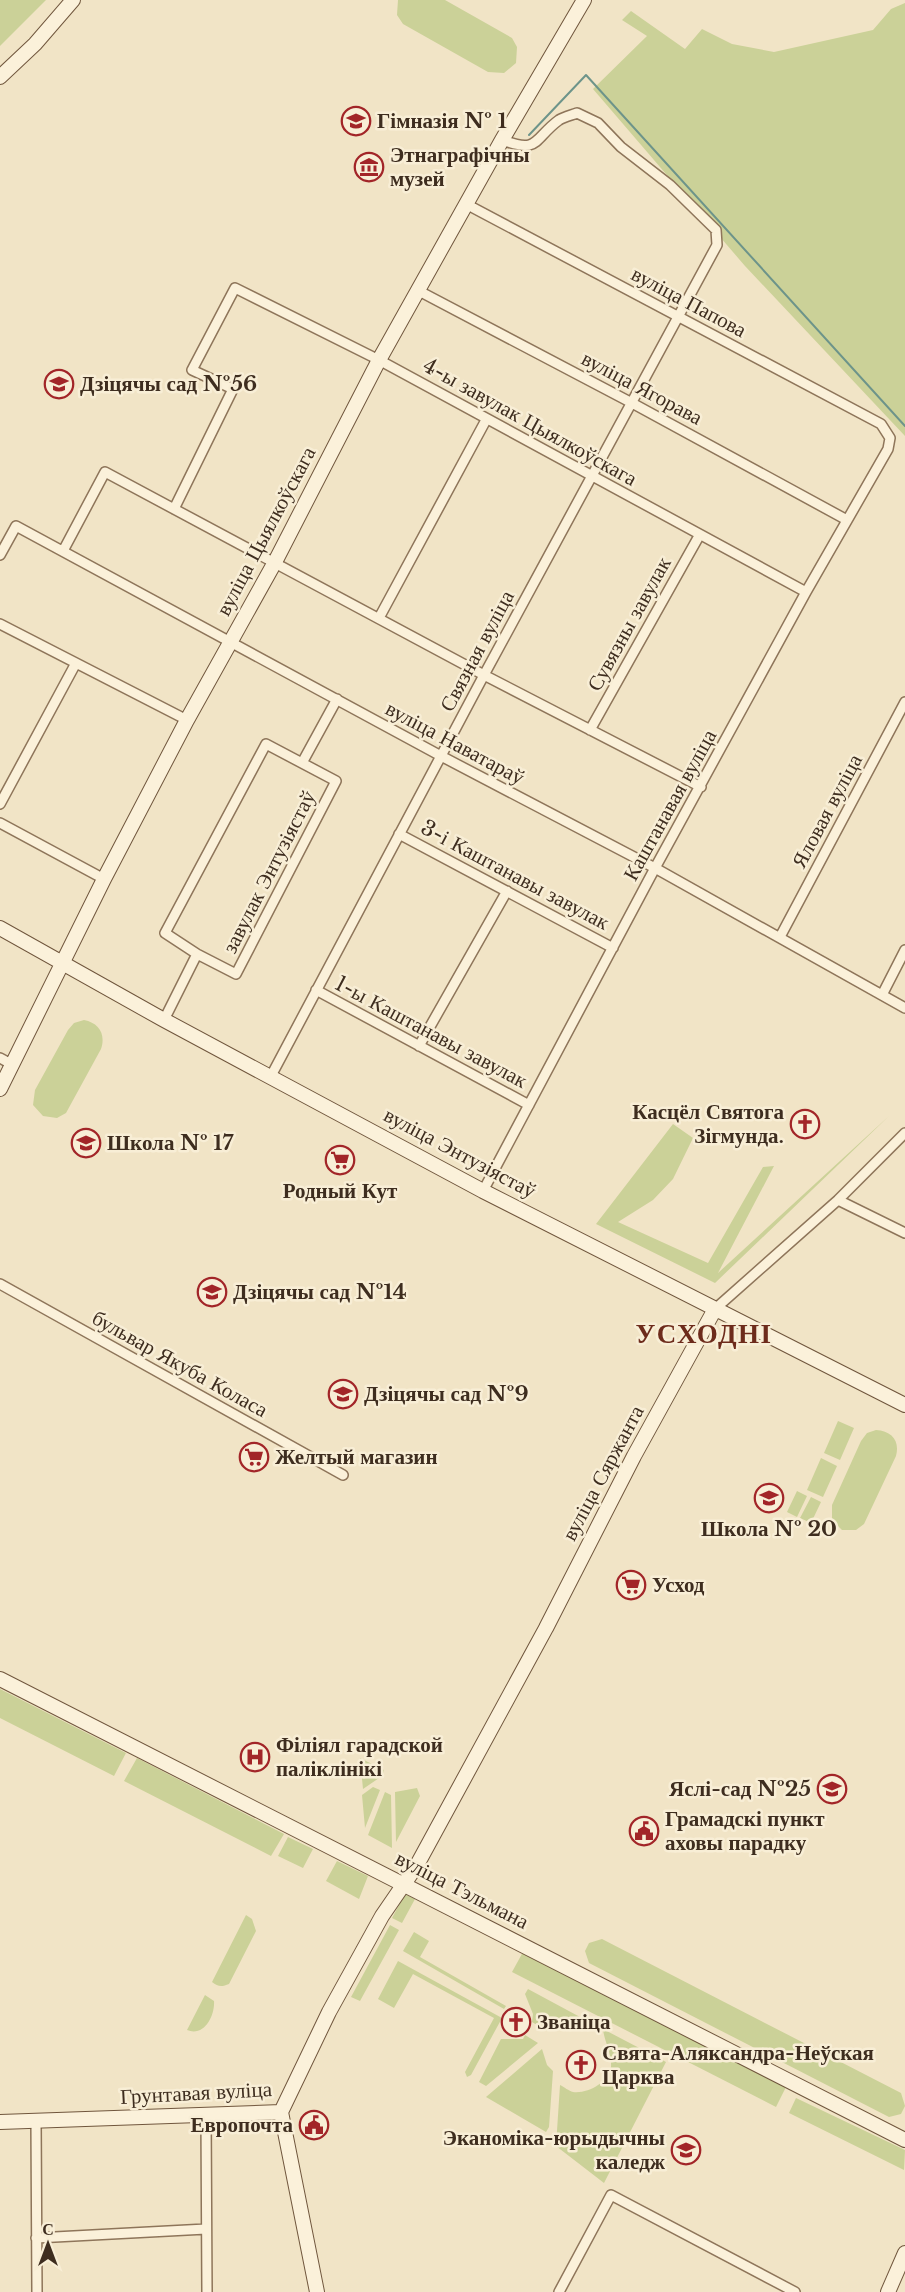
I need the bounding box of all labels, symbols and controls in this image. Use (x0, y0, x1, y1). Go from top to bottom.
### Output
school or university icon: Гімназія № 1 (340, 105, 372, 137)
place label: Гімназія № 1 (377, 108, 507, 134)
place label: Этнаграфічны музей (390, 142, 530, 192)
museum icon: Этнаграфічны музей (353, 151, 385, 183)
street label: вуліца Папова (627, 261, 752, 344)
street label: вуліца Ягорава (577, 345, 707, 431)
street label: 4-ы завулак Цыялкоўскага (418, 352, 642, 492)
school or university icon: Дзіцячы сад №56 (43, 368, 75, 400)
place label: Дзіцячы сад №56 (80, 371, 257, 397)
street label: вуліца Цыялкоўскага (210, 441, 322, 620)
street label: Сувязны завулак (581, 552, 677, 696)
street label: Связная вуліца (434, 585, 520, 716)
street label: вуліца Наватараў (381, 695, 529, 791)
street label: Каштанавая вуліца (618, 724, 723, 885)
street label: Яловая вуліца (786, 749, 868, 872)
street label: завулак Энтузіястаў (217, 786, 322, 958)
street label: 3-і Каштанавы завулак (416, 814, 614, 936)
street label: 1-ы Каштанавы завулак (330, 970, 532, 1094)
place label: Касцёл Святога Зігмунда. (632, 1099, 784, 1149)
street label: вуліца Энтузіястаў (379, 1102, 541, 1204)
church icon: Касцёл Святога Зігмунда. (789, 1108, 821, 1140)
school or university icon: Школа № 17 (70, 1127, 102, 1159)
place label: Школа № 17 (107, 1130, 234, 1156)
supermarket icon: Родный Кут (324, 1144, 356, 1176)
place label: Родный Кут (283, 1178, 398, 1204)
school or university icon: Дзіцячы сад №14 (196, 1276, 228, 1308)
place label: Дзіцячы сад №14 (233, 1279, 407, 1305)
street label: бульвар Якуба Коласа (88, 1305, 273, 1423)
district label: УСХОДНІ (636, 1317, 772, 1350)
school or university icon: Дзіцячы сад №9 (327, 1378, 359, 1410)
place label: Дзіцячы сад №9 (364, 1381, 529, 1407)
street label: вуліца Сяржанта (556, 1400, 650, 1545)
supermarket icon: Желтый магазин (238, 1441, 270, 1473)
place label: Желтый магазин (275, 1444, 438, 1470)
school or university icon: Школа № 20 (753, 1482, 785, 1514)
place label: Школа № 20 (701, 1516, 837, 1542)
supermarket icon: Усход (615, 1569, 647, 1601)
place label: Усход (652, 1572, 705, 1598)
place label: Філіял гарадской паліклінікі (276, 1732, 443, 1782)
hospital icon: Філіял гарадской паліклінікі (239, 1741, 271, 1773)
school or university icon: Яслі-сад №25 (816, 1773, 848, 1805)
place label: Яслі-сад №25 (669, 1776, 811, 1802)
place label: Грамадскі пункт аховы парадку (665, 1806, 825, 1856)
public building icon: Грамадскі пункт аховы парадку (628, 1815, 660, 1847)
street label: вуліца Тэльмана (391, 1845, 534, 1935)
church icon: Званіца (500, 2006, 532, 2038)
place label: Званіца (537, 2009, 611, 2035)
place label: Свята-Аляксандра-Неўская Царква (602, 2040, 874, 2090)
church icon: Свята-Аляксандра-Неўская Царква (565, 2049, 597, 2081)
street label: Грунтавая вуліца (120, 2076, 273, 2110)
public building icon: Европочта (298, 2109, 330, 2141)
place label: Европочта (191, 2112, 293, 2138)
place label: Эканоміка-юрыдычны каледж (443, 2125, 666, 2175)
school or university icon: Эканоміка-юрыдычны каледж (670, 2134, 702, 2166)
north arrow (18, 2214, 78, 2274)
text: С (42, 2219, 54, 2239)

